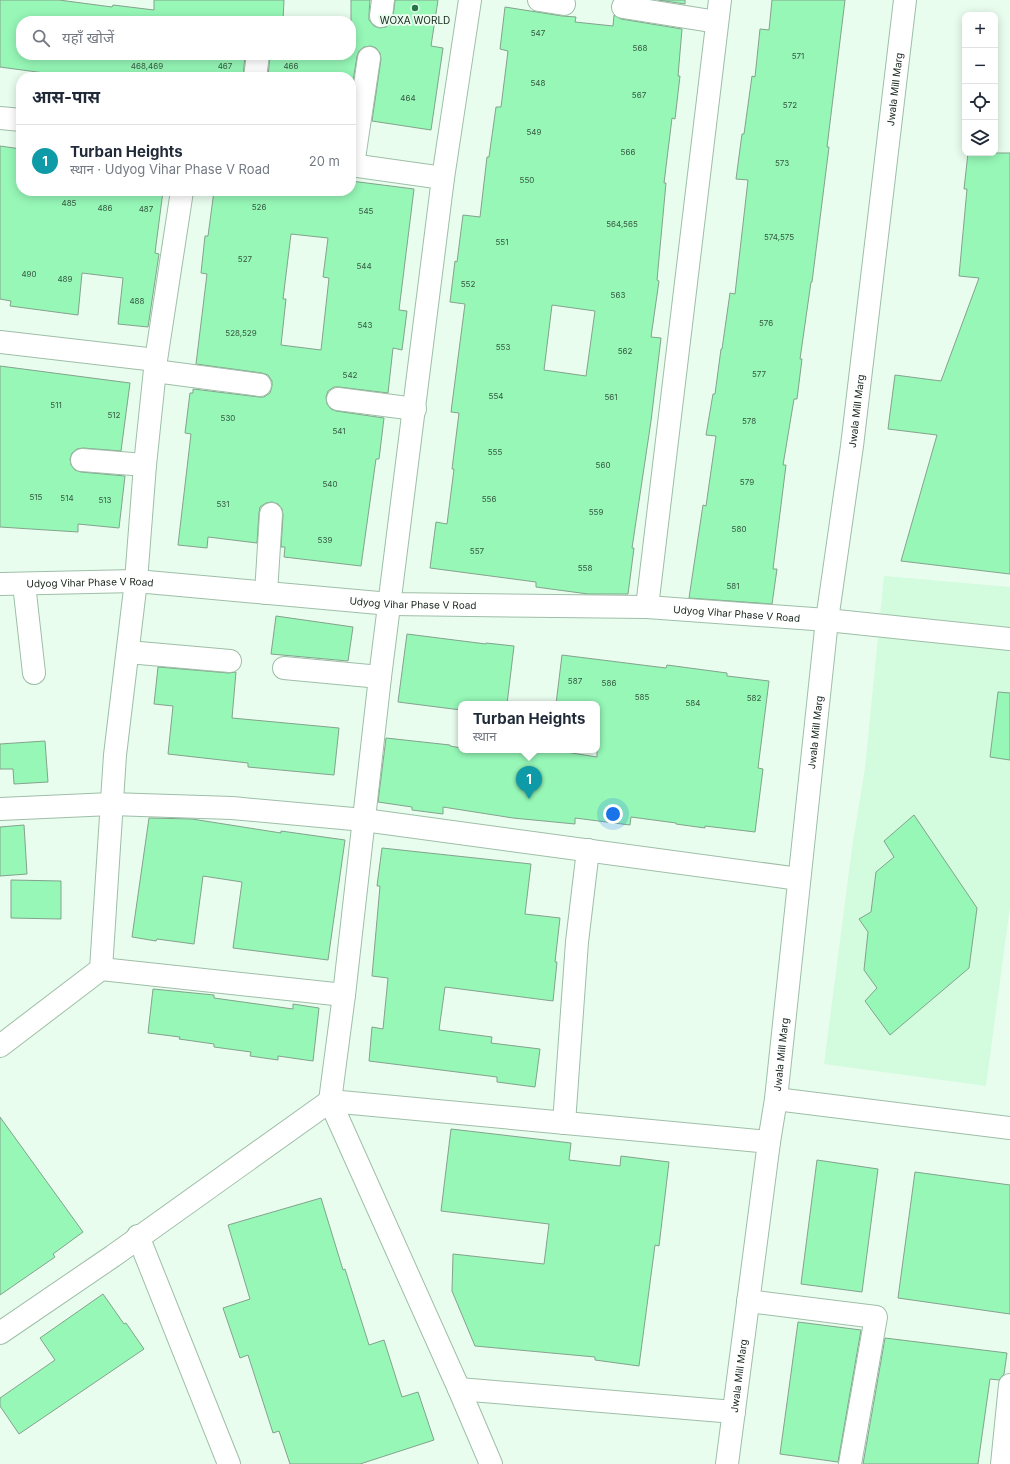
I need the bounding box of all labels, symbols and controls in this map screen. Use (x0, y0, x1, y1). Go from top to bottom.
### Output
marker: WOXA WORLD (410, 3, 420, 13)
map controls (962, 12, 998, 156)
button: + (962, 12, 998, 48)
place label: WOXA WORLD (380, 14, 450, 26)
search box (16, 16, 356, 60)
icon: search (30, 27, 52, 49)
text: यहाँ खोजें (62, 28, 114, 47)
house number: 547 (531, 28, 546, 38)
house number: 568 (633, 43, 647, 53)
button: − (962, 48, 998, 84)
house number: 571 (792, 51, 804, 61)
street label: Jwala Mill Marg (884, 52, 905, 127)
house number: 468,469 (131, 61, 163, 71)
house number: 467 (218, 61, 233, 71)
house number: 466 (283, 61, 299, 71)
house number: 548 (531, 78, 546, 88)
button: locate (962, 84, 998, 120)
text: आस-पास (32, 87, 100, 107)
house number: 567 (632, 90, 647, 100)
house number: 464 (400, 93, 416, 103)
house number: 572 (783, 100, 797, 110)
button: layers (962, 120, 998, 156)
house number: 549 (527, 127, 542, 137)
text: Turban Heights (70, 142, 183, 161)
house number: 566 (621, 147, 635, 157)
text: 1 (42, 153, 48, 169)
text: 20 m (309, 153, 340, 169)
house number: 573 (775, 158, 789, 168)
text: स्थान · Udyog Vihar Phase V Road (70, 161, 270, 177)
house number: 550 (520, 175, 534, 185)
house number: 485 (62, 198, 77, 208)
house number: 526 (252, 202, 266, 212)
house number: 486 (97, 203, 113, 213)
house number: 487 (139, 204, 154, 214)
house number: 545 (359, 206, 374, 216)
house number: 564,565 (606, 219, 638, 229)
house number: 574,575 (764, 232, 794, 242)
house number: 551 (496, 237, 508, 247)
house number: 527 (238, 254, 253, 264)
house number: 544 (356, 261, 372, 271)
house number: 490 (21, 269, 37, 279)
house number: 489 (57, 274, 73, 284)
house number: 552 (461, 279, 475, 289)
house number: 563 (611, 290, 625, 300)
house number: 488 (129, 296, 145, 306)
house number: 576 (759, 318, 773, 328)
house number: 543 (358, 320, 373, 330)
house number: 528,529 (225, 328, 257, 338)
house number: 553 (496, 342, 510, 352)
house number: 562 (618, 346, 632, 356)
house number: 577 (752, 369, 767, 379)
house number: 542 (343, 370, 358, 380)
street label: Jwala Mill Marg (846, 374, 866, 448)
house number: 554 (489, 391, 503, 401)
house number: 561 (604, 392, 618, 402)
house number: 511 (50, 400, 62, 410)
house number: 512 (108, 410, 121, 420)
house number: 530 (221, 413, 235, 423)
house number: 578 (742, 416, 756, 426)
house number: 541 (332, 426, 346, 436)
house number: 555 (488, 447, 502, 457)
house number: 560 (596, 460, 610, 470)
house number: 579 (740, 477, 754, 487)
house number: 540 (322, 479, 338, 489)
house number: 515 (30, 492, 43, 502)
house number: 514 (60, 493, 74, 503)
house number: 556 (482, 494, 496, 504)
house number: 513 (98, 495, 112, 505)
house number: 531 (216, 499, 230, 509)
house number: 559 (589, 507, 603, 517)
house number: 580 (732, 524, 746, 534)
house number: 539 (318, 535, 332, 545)
house number: 557 (470, 546, 485, 556)
house number: 558 (578, 563, 592, 573)
street label: Udyog Vihar Phase V Road (26, 575, 154, 589)
house number: 581 (726, 581, 740, 591)
street label: Udyog Vihar Phase V Road (349, 594, 477, 611)
street label: Udyog Vihar Phase V Road (673, 603, 801, 624)
house number: 587 (568, 676, 583, 686)
house number: 586 (602, 678, 616, 688)
house number: 585 (635, 692, 649, 702)
house number: 582 (747, 693, 761, 703)
street label: Jwala Mill Marg (805, 695, 825, 770)
house number: 584 (686, 698, 700, 708)
popup (458, 701, 600, 753)
text: Turban Heights (473, 709, 585, 728)
text: स्थान (473, 728, 496, 744)
pin: 1 (516, 766, 542, 799)
your location (603, 804, 623, 824)
street label: Jwala Mill Marg (771, 1017, 791, 1092)
street label: Jwala Mill Marg (728, 1338, 749, 1413)

